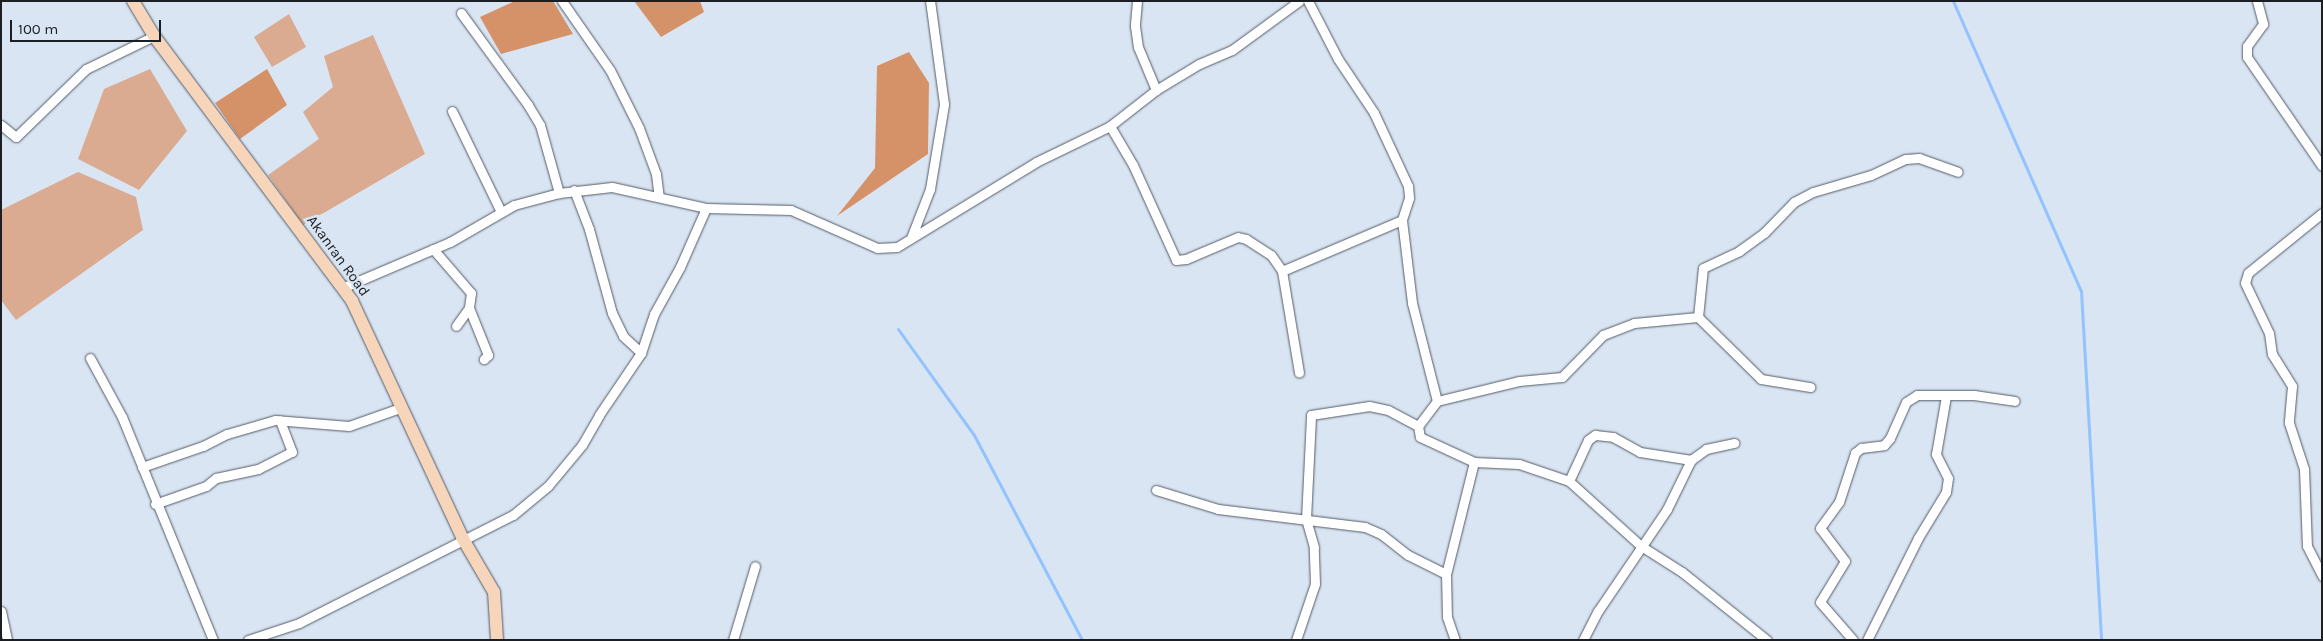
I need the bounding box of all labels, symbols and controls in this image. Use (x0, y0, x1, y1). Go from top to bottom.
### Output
scale bar (12, 10, 164, 42)
text: 100 m (18, 20, 58, 38)
street label: Akanran Road (303, 212, 373, 300)

